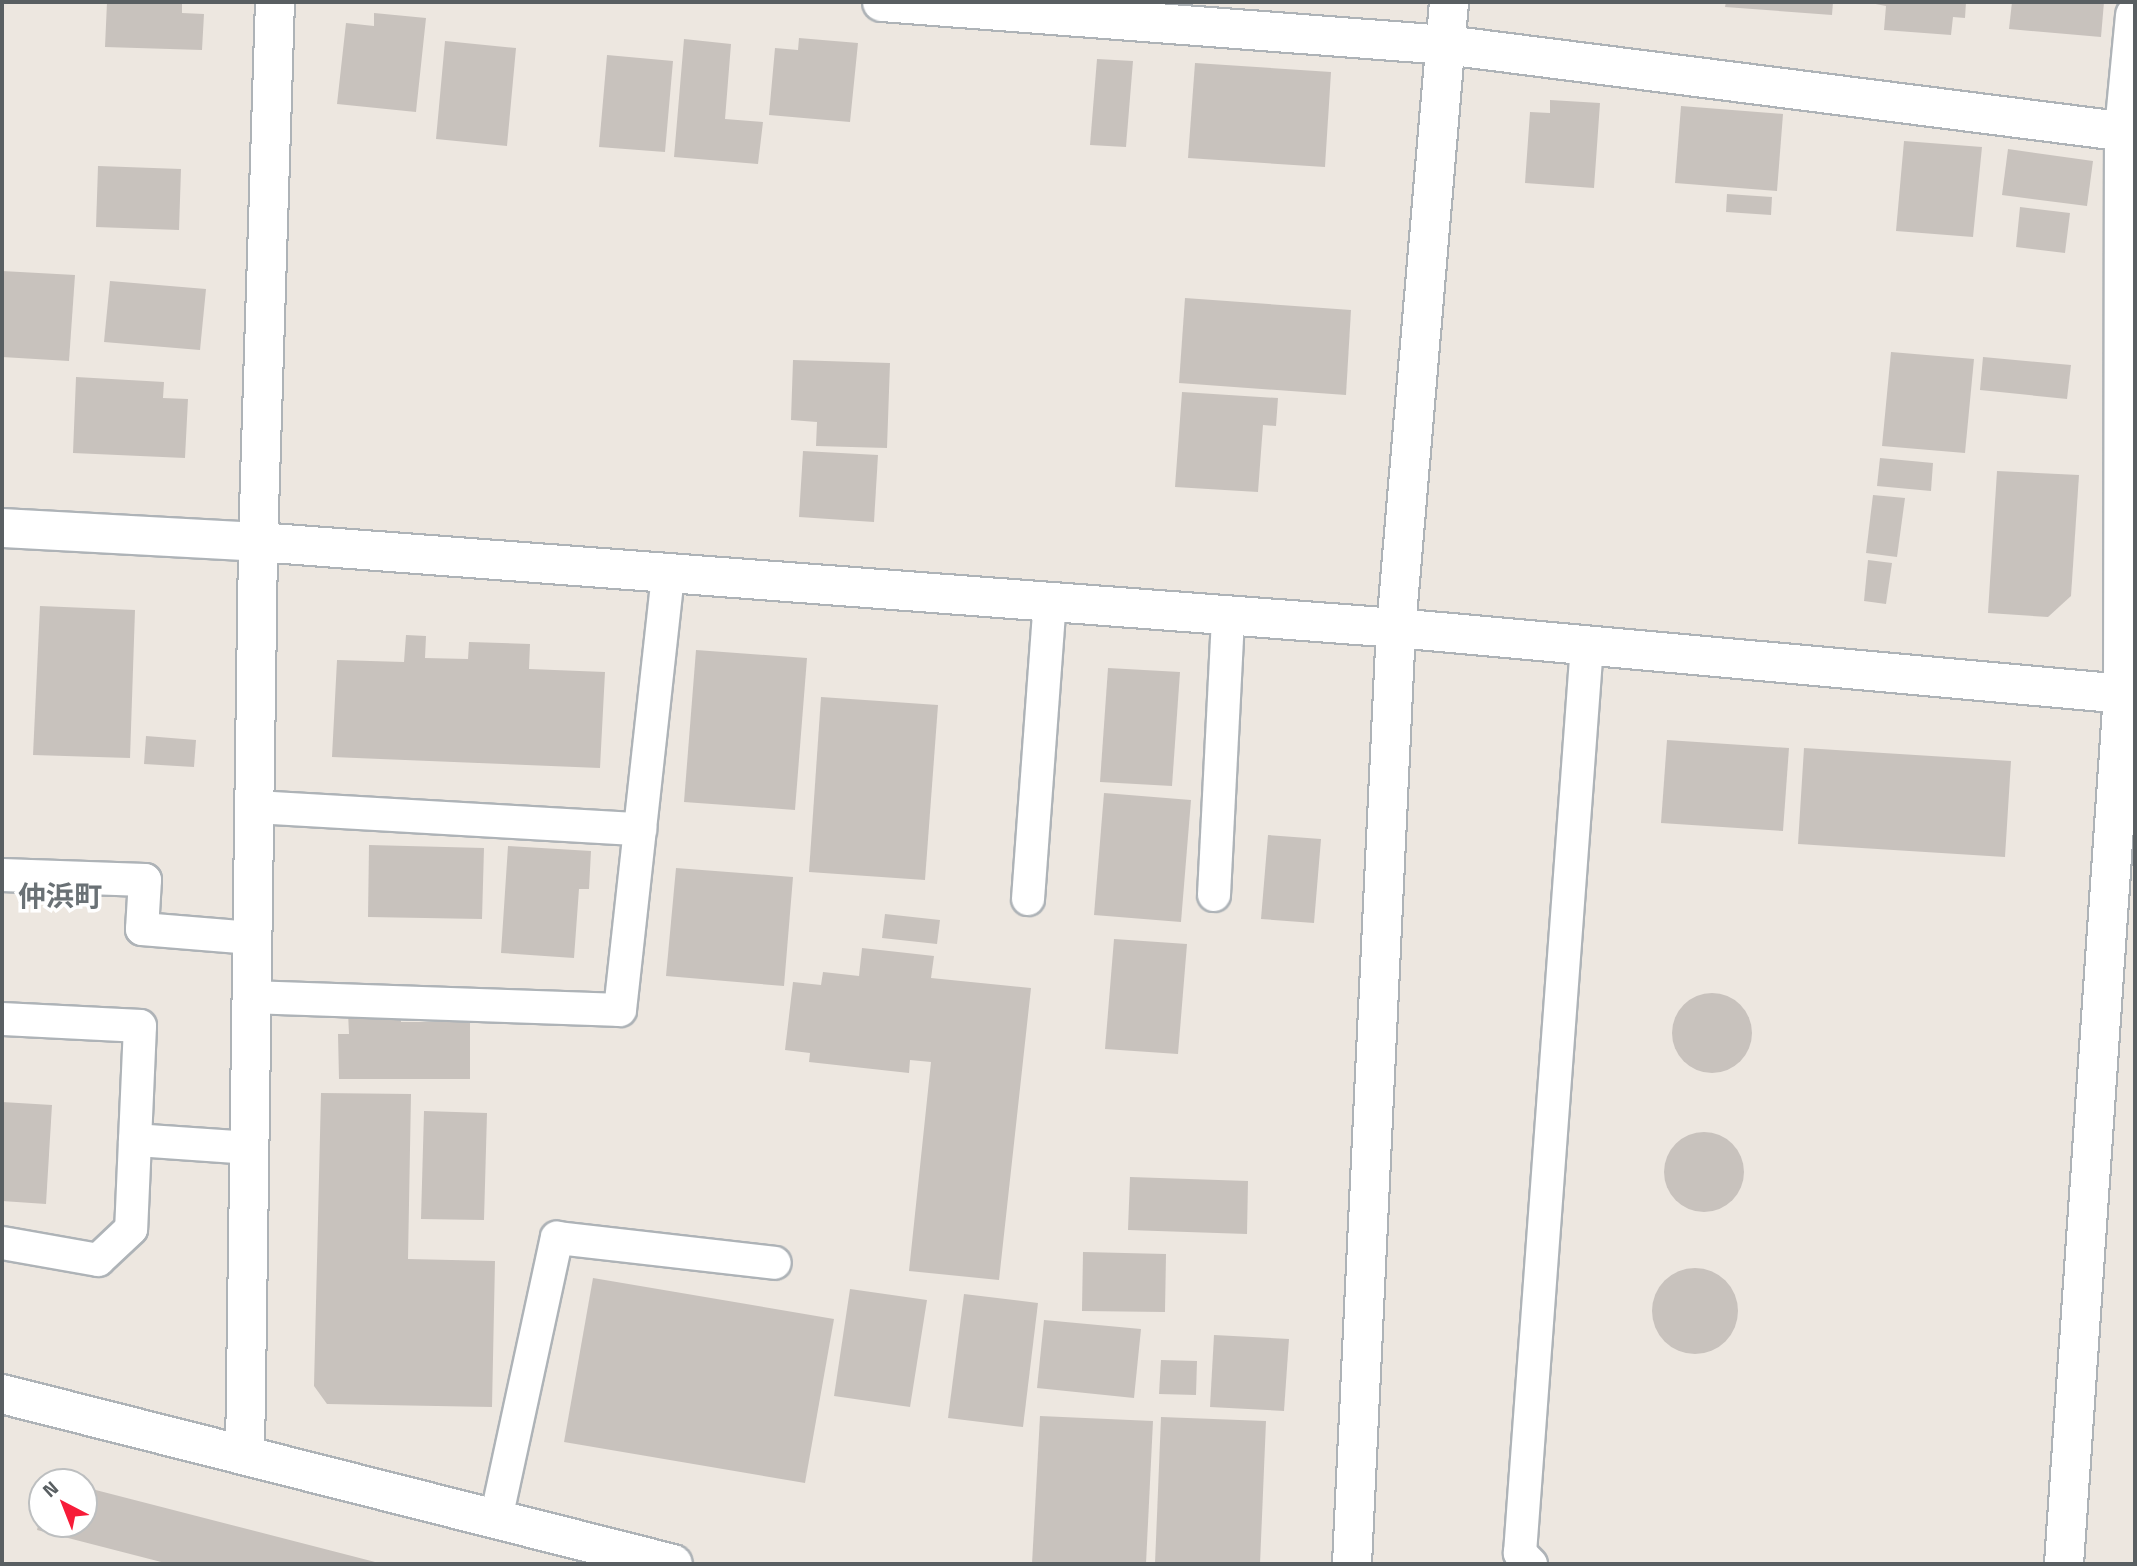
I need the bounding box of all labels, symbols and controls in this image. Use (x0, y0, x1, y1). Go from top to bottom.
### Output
district label: 仲浜町 (18, 879, 102, 913)
north arrow (28, 1468, 98, 1538)
text: N (35, 1473, 65, 1504)

